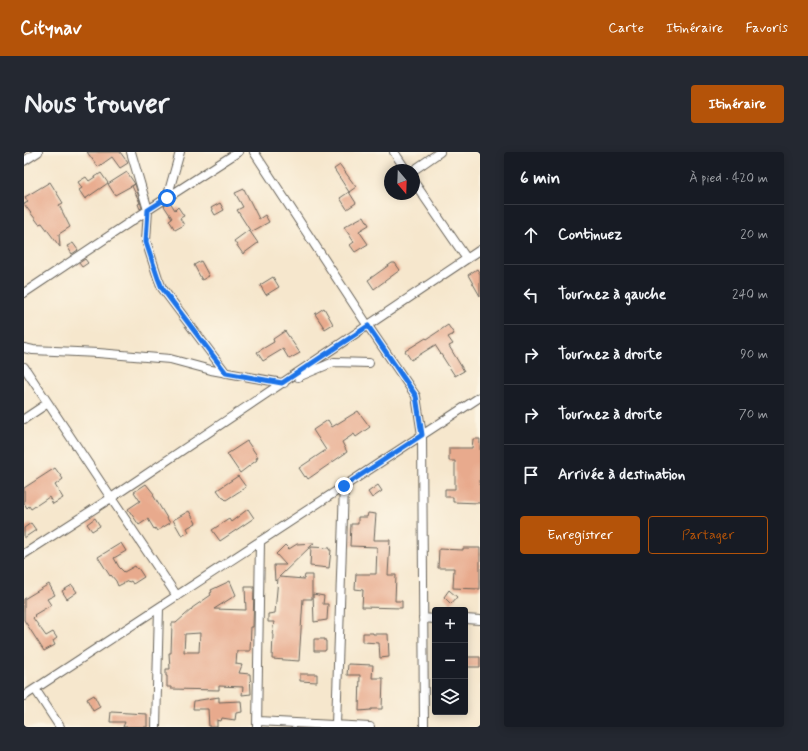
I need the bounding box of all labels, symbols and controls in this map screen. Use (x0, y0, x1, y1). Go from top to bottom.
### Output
text: Citynav (20, 16, 82, 41)
text: Carte (608, 19, 644, 37)
text: Itinéraire (666, 19, 723, 37)
text: Favoris (745, 19, 788, 37)
button: Itinéraire (691, 85, 784, 123)
text: Nous trouver (24, 86, 169, 123)
north arrow (384, 164, 420, 200)
text: 6 min (520, 167, 560, 189)
text: À pied · 420 m (689, 170, 768, 187)
route start (158, 189, 176, 207)
icon: ahead (520, 224, 542, 246)
text: Continuez (558, 225, 622, 245)
text: 20 m (740, 226, 768, 243)
icon: left (520, 284, 542, 306)
text: Tournez à gauche (558, 285, 666, 305)
text: 240 m (732, 286, 768, 303)
icon: right (520, 344, 542, 366)
text: Tournez à droite (558, 345, 662, 365)
text: 90 m (740, 346, 768, 363)
icon: right (520, 404, 542, 426)
text: Tournez à droite (558, 405, 662, 425)
text: 70 m (739, 406, 768, 423)
icon: arrive (520, 464, 542, 486)
text: Arrivée à destination (558, 465, 685, 485)
route end (335, 477, 353, 495)
button: Enregistrer (520, 516, 640, 554)
button: Partager (648, 516, 768, 554)
map controls (432, 607, 468, 715)
button: + (432, 607, 468, 643)
button: − (432, 643, 468, 679)
button: layers (432, 679, 468, 715)

